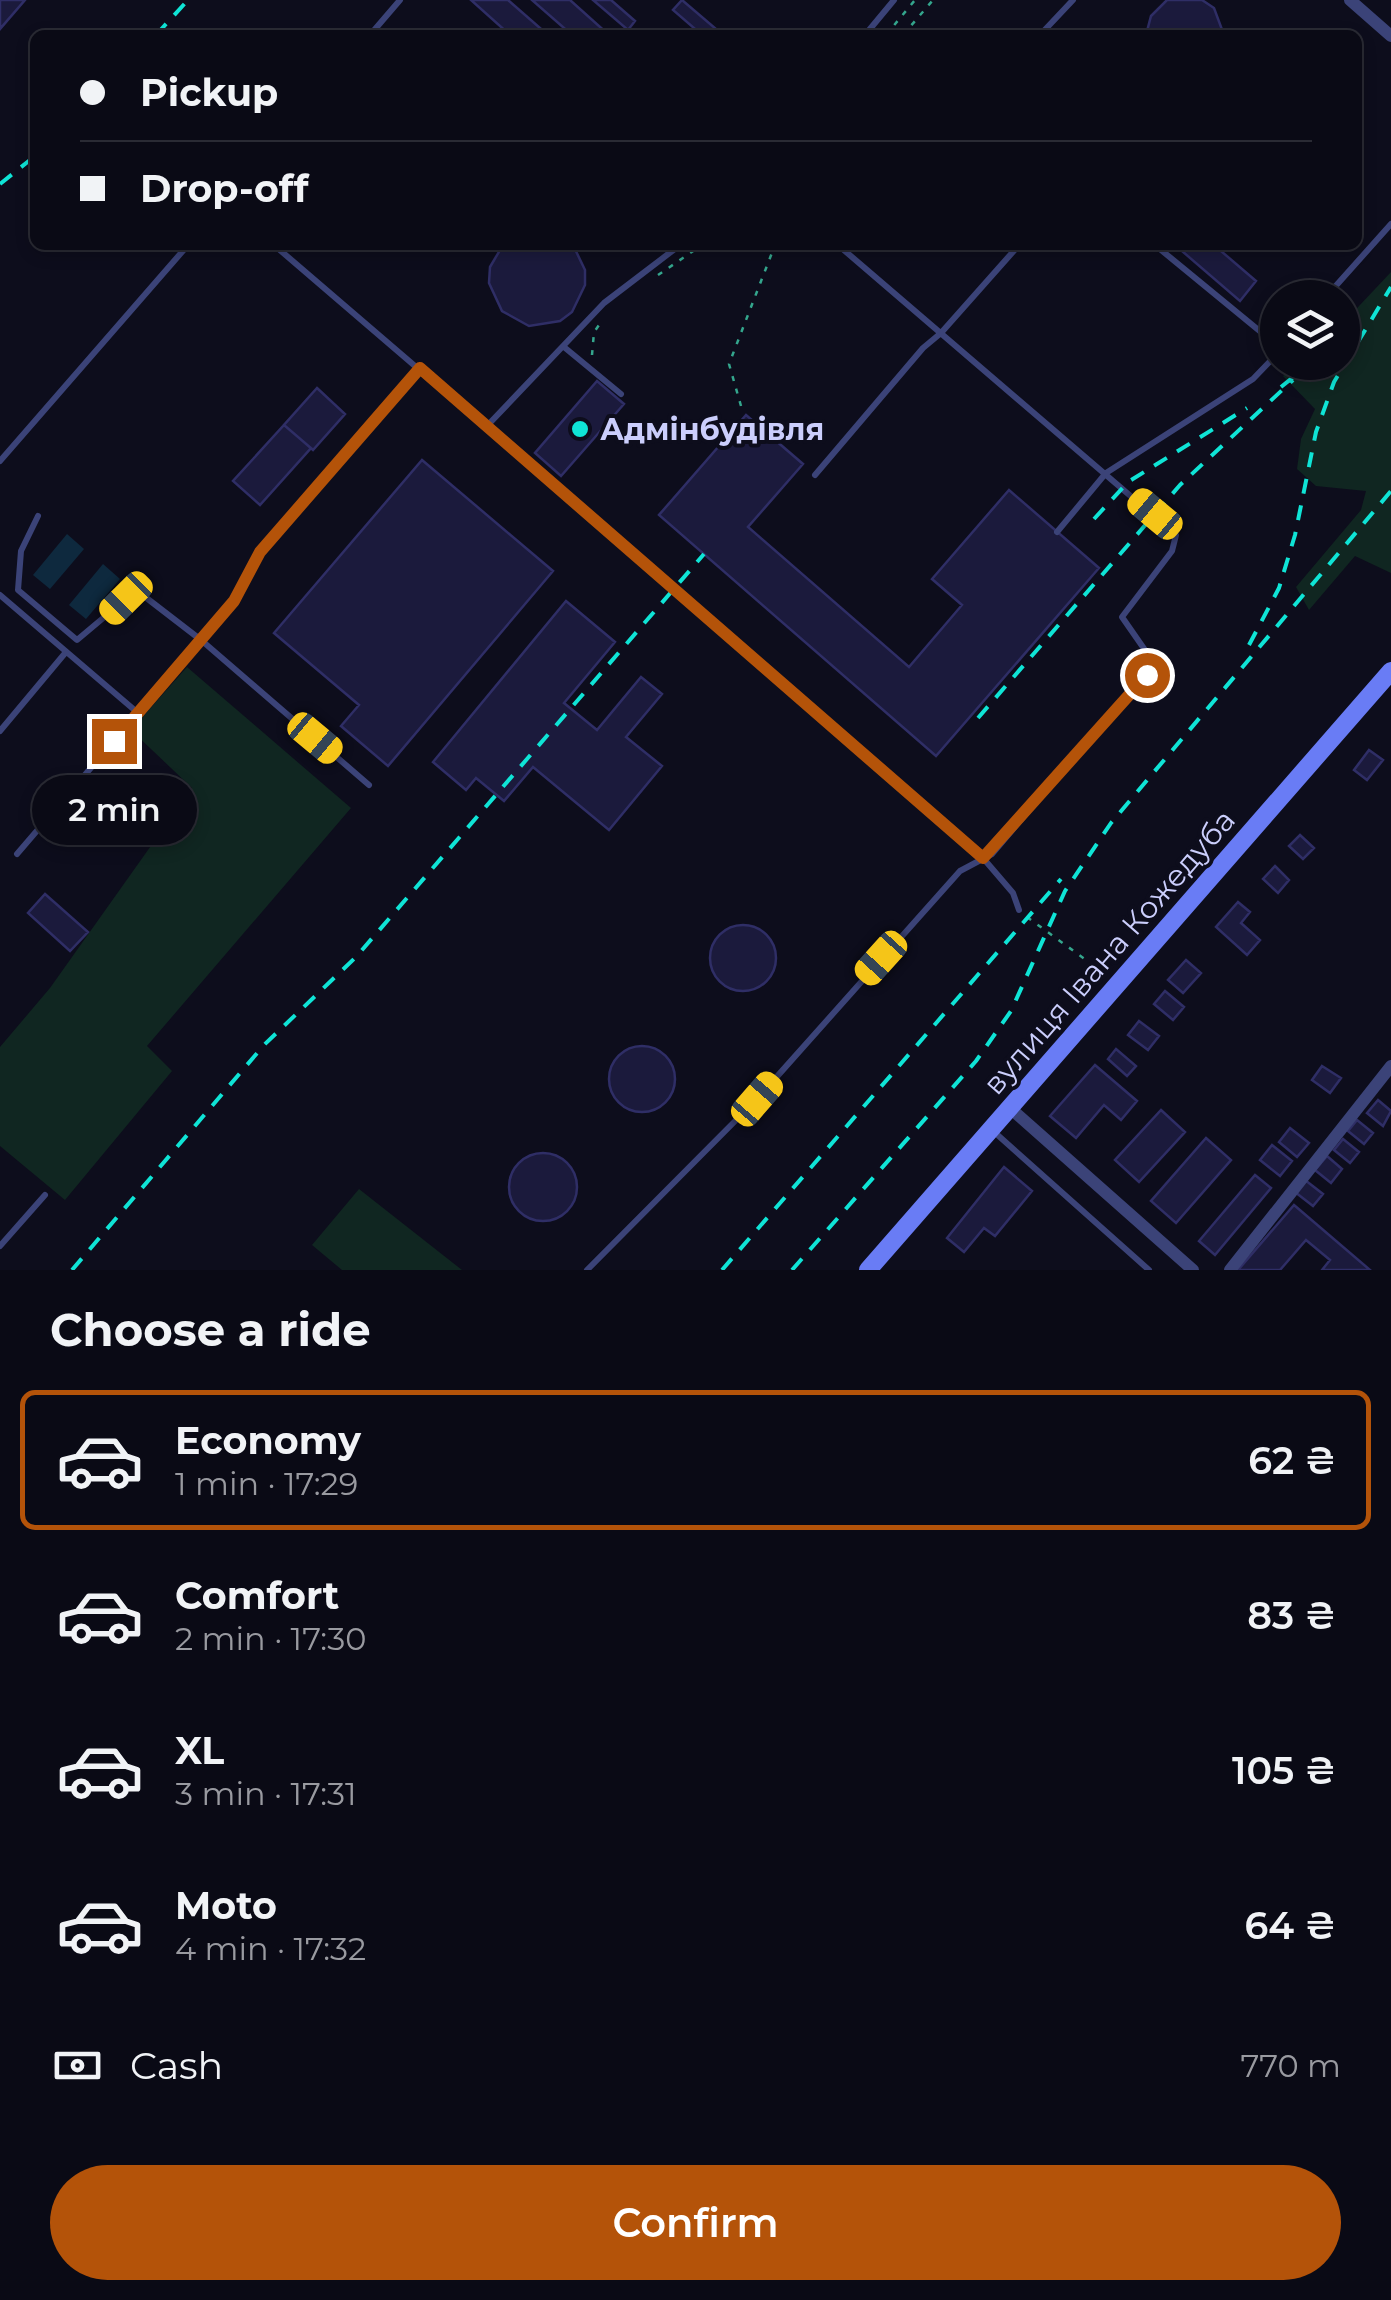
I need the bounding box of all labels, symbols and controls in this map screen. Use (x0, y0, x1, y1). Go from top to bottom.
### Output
text: Pickup (140, 69, 278, 116)
text: Drop-off (140, 165, 309, 212)
map controls (1260, 280, 1360, 380)
button: layers (1260, 280, 1360, 380)
place label: Адмінбудівля (600, 411, 824, 448)
marker: Адмінбудівля (569, 418, 591, 440)
car (1122, 483, 1188, 545)
car (94, 566, 158, 630)
route start (1125, 653, 1170, 698)
car (282, 707, 348, 769)
route end (92, 719, 137, 764)
callout: 2 min (32, 776, 196, 846)
text: 2 min (68, 790, 161, 829)
street label: вулиця Івана Кожедуба (975, 802, 1243, 1102)
car (850, 926, 912, 990)
car (726, 1067, 788, 1131)
text: Choose a ride (50, 1302, 371, 1357)
icon: car (55, 1415, 145, 1505)
text: Economy (175, 1417, 361, 1464)
text: 62 ₴ (1248, 1437, 1336, 1484)
text: 1 min · 17:29 (175, 1464, 358, 1503)
icon: car (55, 1570, 145, 1660)
text: Comfort (175, 1572, 339, 1619)
text: 83 ₴ (1247, 1592, 1336, 1639)
text: 2 min · 17:30 (175, 1619, 366, 1658)
icon: car (55, 1725, 145, 1815)
text: XL (175, 1727, 224, 1774)
text: 105 ₴ (1232, 1747, 1336, 1794)
text: 3 min · 17:31 (175, 1774, 357, 1813)
icon: car (55, 1880, 145, 1970)
text: Moto (175, 1882, 277, 1929)
text: 64 ₴ (1245, 1902, 1336, 1949)
text: 4 min · 17:32 (175, 1929, 366, 1968)
icon: cash (50, 2038, 105, 2093)
text: Cash (130, 2042, 223, 2089)
text: 770 m (1240, 2046, 1341, 2085)
button: Confirm (50, 2165, 1341, 2280)

